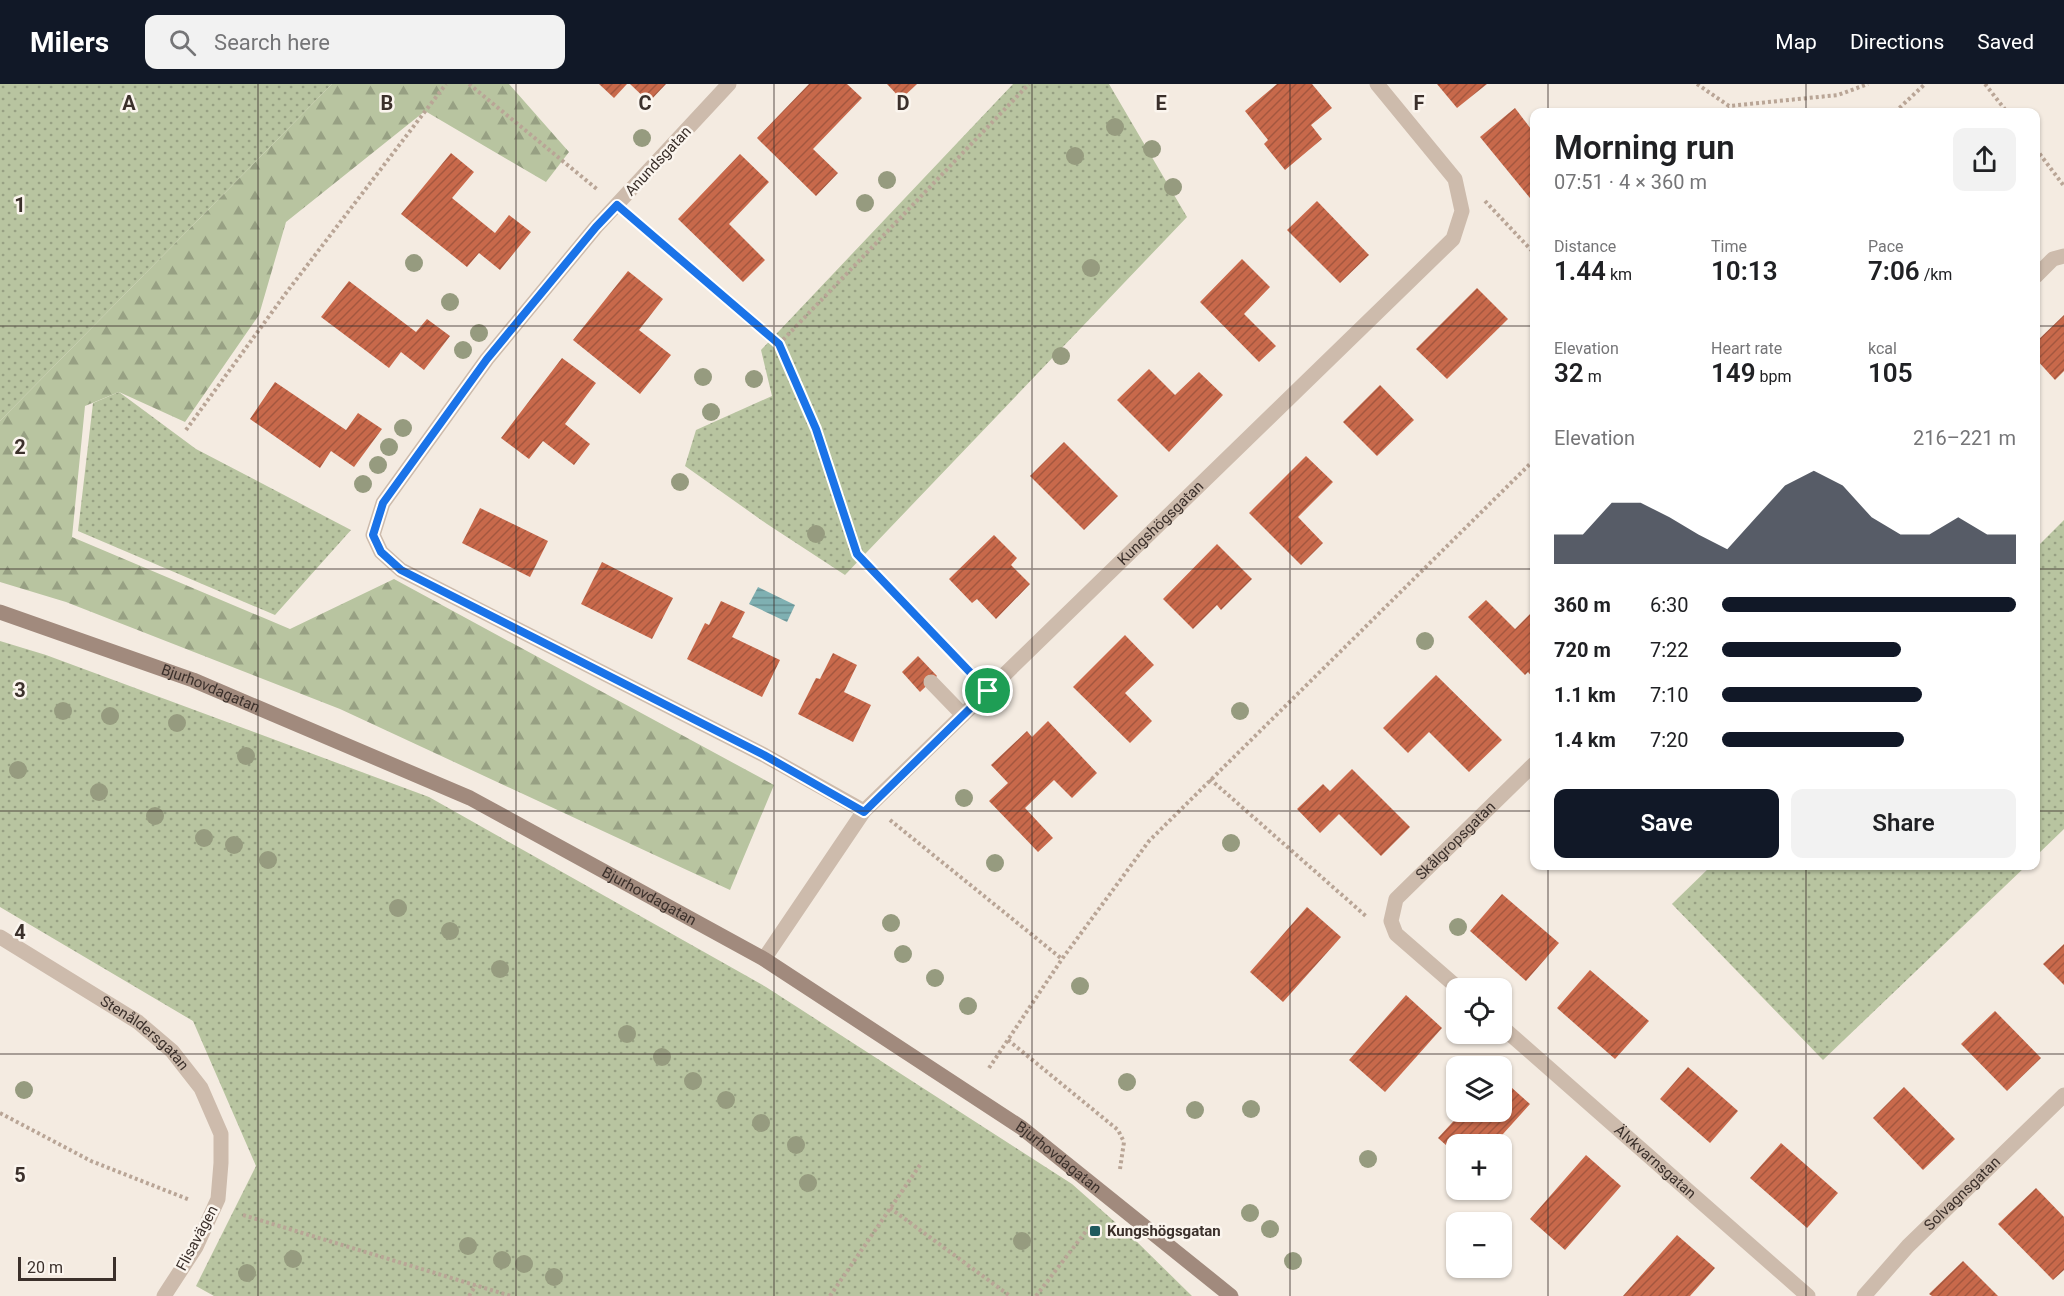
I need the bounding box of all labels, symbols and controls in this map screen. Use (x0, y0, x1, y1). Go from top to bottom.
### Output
search box (145, 15, 565, 69)
text: Milers (30, 26, 109, 59)
icon: search (166, 26, 199, 59)
text: Search here (214, 30, 330, 55)
text: Map (1775, 30, 1817, 54)
text: Directions (1850, 30, 1944, 54)
text: Saved (1977, 30, 2034, 54)
text: A (122, 91, 136, 115)
text: B (381, 91, 393, 115)
text: C (638, 91, 652, 115)
text: D (897, 91, 910, 115)
text: E (1155, 91, 1167, 115)
text: F (1414, 91, 1425, 115)
street label: Anundsgatan (621, 122, 695, 200)
text: Morning run (1554, 128, 1735, 167)
button: share (1953, 128, 2016, 191)
text: 07:51 · 4 × 360 m (1554, 170, 1707, 194)
text: 1 (14, 193, 26, 217)
text: Distance (1554, 237, 1616, 256)
text: Time (1711, 237, 1747, 256)
text: Pace (1868, 237, 1904, 256)
text: 1.44 (1554, 256, 1606, 286)
text: 10:13 (1711, 256, 1778, 286)
text: 7:06 (1868, 256, 1920, 286)
text: km (1606, 265, 1632, 284)
text: /km (1920, 265, 1952, 284)
text: Elevation (1554, 339, 1619, 358)
text: Heart rate (1711, 339, 1782, 358)
text: kcal (1868, 339, 1897, 358)
text: 32 (1554, 358, 1584, 388)
text: 149 (1711, 358, 1756, 388)
text: 105 (1868, 358, 1913, 388)
text: m (1584, 367, 1602, 386)
text: bpm (1756, 367, 1792, 386)
text: Elevation (1554, 426, 1635, 450)
text: 216–221 m (1913, 426, 2016, 450)
text: 2 (14, 435, 26, 459)
street label: Kungshögsgatan (1114, 477, 1207, 569)
text: 360 m (1554, 593, 1611, 617)
text: 6:30 (1650, 593, 1689, 617)
text: 720 m (1554, 638, 1611, 662)
text: 7:22 (1650, 638, 1689, 662)
street label: Bjurhovdagatan (159, 661, 263, 716)
pin (962, 665, 1013, 716)
icon: arrive (971, 674, 1004, 707)
text: 3 (14, 678, 26, 702)
text: 1.1 km (1554, 683, 1616, 707)
text: 7:10 (1650, 683, 1689, 707)
text: 1.4 km (1554, 728, 1616, 752)
text: 7:20 (1650, 728, 1689, 752)
button: Save (1554, 789, 1779, 858)
button: Share (1791, 789, 2016, 858)
street label: Skålgropsgatan (1412, 798, 1499, 884)
street label: Bjurhovdagatan (599, 863, 699, 929)
text: 4 (14, 920, 26, 944)
map controls (1446, 978, 1512, 1278)
button: locate (1446, 978, 1512, 1044)
street label: Stenåldersgatan (97, 992, 193, 1074)
button: layers (1446, 1056, 1512, 1122)
street label: Bjurhovdagatan (1012, 1117, 1105, 1197)
street label: Älvkvarnsgatan (1611, 1121, 1700, 1202)
button: + (1446, 1134, 1512, 1200)
street label: Solvagnsgatan (1920, 1153, 2004, 1234)
text: 5 (14, 1163, 26, 1187)
street label: Flisavägen (172, 1202, 222, 1274)
button: − (1446, 1212, 1512, 1278)
place label: Kungshögsgatan (1107, 1222, 1221, 1240)
marker: Kungshögsgatan (1088, 1224, 1102, 1238)
scale bar (18, 1254, 116, 1282)
text: 20 m (27, 1258, 63, 1277)

